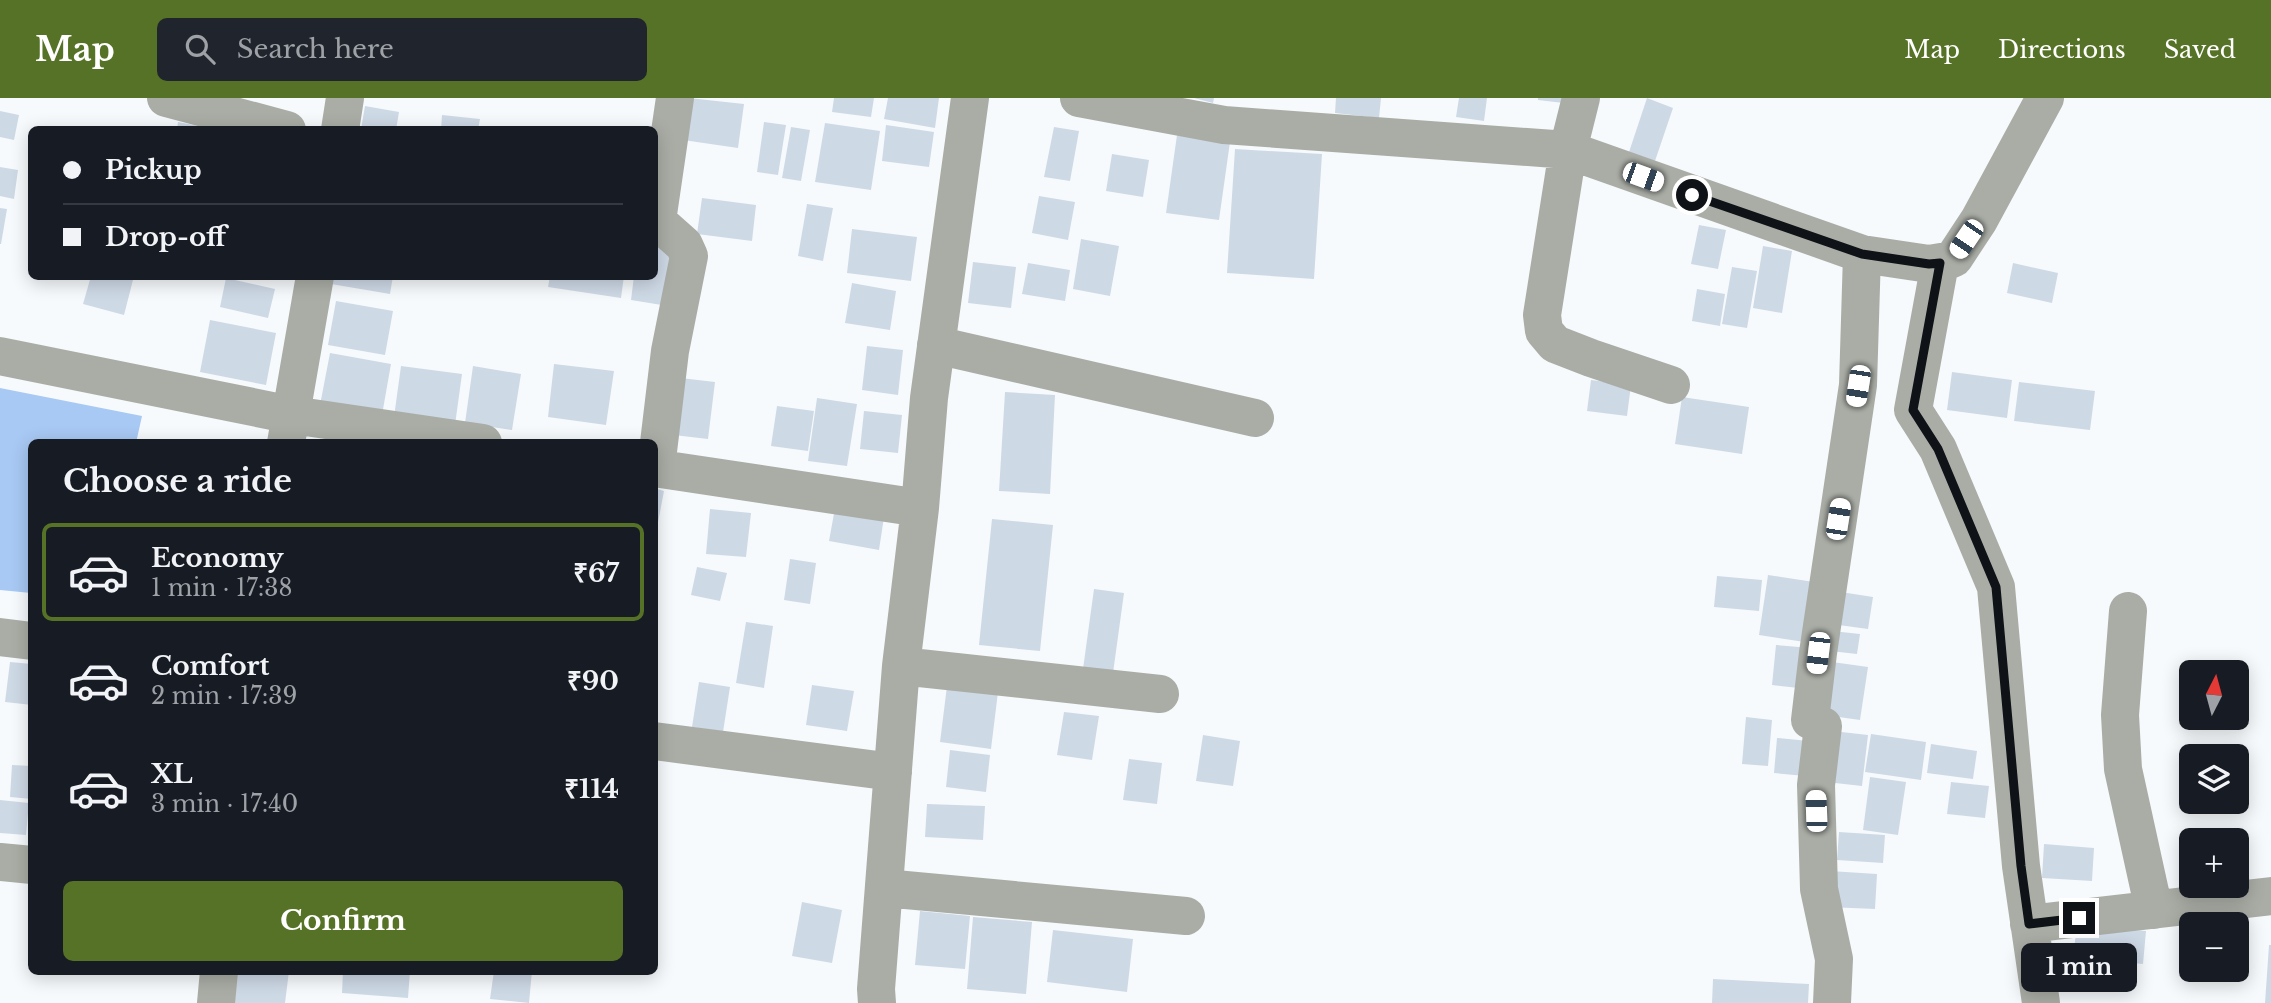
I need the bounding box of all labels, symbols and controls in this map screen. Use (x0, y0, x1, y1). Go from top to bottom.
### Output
search box (157, 18, 647, 81)
text: Map (35, 29, 115, 70)
icon: search (181, 30, 219, 68)
text: Search here (237, 33, 394, 65)
text: Map (1904, 35, 1960, 64)
text: Directions (1998, 35, 2126, 64)
text: Saved (2164, 35, 2236, 64)
text: Pickup (105, 154, 202, 186)
car (1620, 160, 1667, 194)
route start (1676, 179, 1708, 211)
car (1946, 216, 1987, 262)
text: Drop-off (105, 221, 226, 253)
car (1845, 364, 1872, 408)
text: Choose a ride (63, 461, 292, 501)
car (1825, 497, 1852, 541)
icon: car (67, 541, 130, 604)
text: Economy (151, 542, 284, 574)
text: ₹67 (573, 557, 619, 589)
text: 1 min · 17:38 (151, 574, 292, 602)
car (1806, 631, 1831, 675)
icon: car (67, 649, 130, 712)
text: Comfort (151, 650, 269, 682)
north arrow (2179, 660, 2249, 730)
map controls (2179, 660, 2249, 982)
text: ₹90 (567, 665, 619, 697)
text: 2 min · 17:39 (151, 682, 297, 710)
button: layers (2179, 744, 2249, 814)
icon: car (67, 757, 130, 820)
text: XL (151, 758, 193, 790)
text: ₹114 (564, 773, 619, 805)
text: 3 min · 17:40 (151, 790, 298, 818)
car (1805, 790, 1828, 832)
button: + (2179, 828, 2249, 898)
button: Confirm (63, 881, 623, 961)
route end (2063, 902, 2095, 934)
button: − (2179, 912, 2249, 982)
callout: 1 min (2021, 942, 2137, 992)
text: 1 min (2046, 953, 2112, 981)

